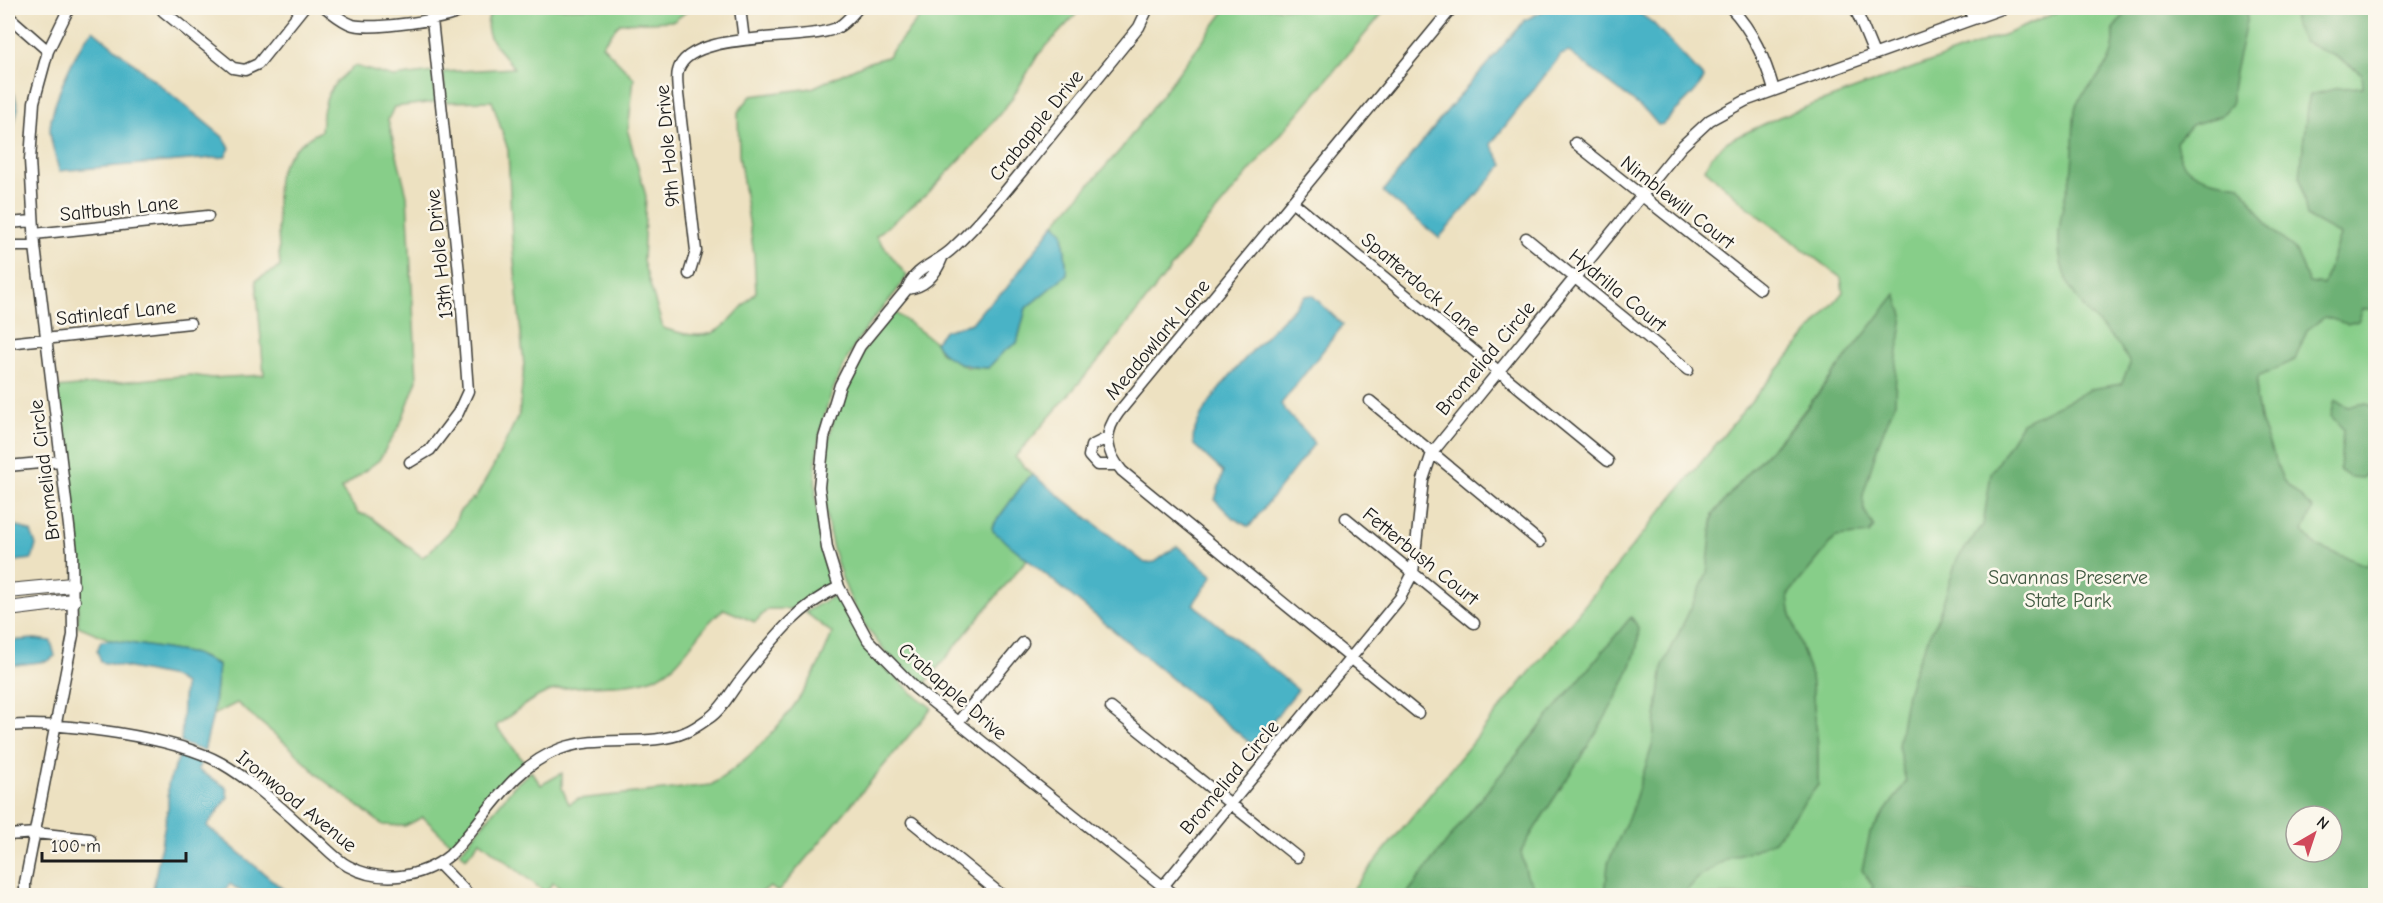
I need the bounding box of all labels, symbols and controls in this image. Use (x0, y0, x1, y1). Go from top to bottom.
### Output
street label: Crabapple Drive (984, 65, 1088, 186)
street label: 9th Hole Drive (651, 84, 684, 208)
street label: Nimblewill Court (1616, 151, 1740, 255)
street label: 13th Hole Drive (421, 188, 458, 320)
street label: Saltbush Lane (59, 191, 180, 226)
street label: Spatterdock Lane (1356, 228, 1485, 341)
street label: Hydrilla Court (1564, 244, 1672, 337)
street label: Meadowlark Lane (1100, 274, 1214, 404)
street label: Satinleaf Lane (55, 295, 177, 330)
street label: Bromeliad Circle (1431, 297, 1540, 420)
street label: Bromeliad Circle (24, 398, 65, 542)
street label: Fetterbush Court (1358, 503, 1484, 611)
park label: Savannas Preserve State Park (1988, 566, 2148, 612)
street label: Crabapple Drive (894, 638, 1012, 745)
street label: Bromeliad Circle (1175, 716, 1284, 839)
street label: Ironwood Avenue (232, 746, 361, 857)
north arrow (2284, 804, 2344, 864)
text: N (2313, 813, 2333, 833)
scale bar (42, 825, 186, 863)
text: 100 m (51, 836, 101, 857)

